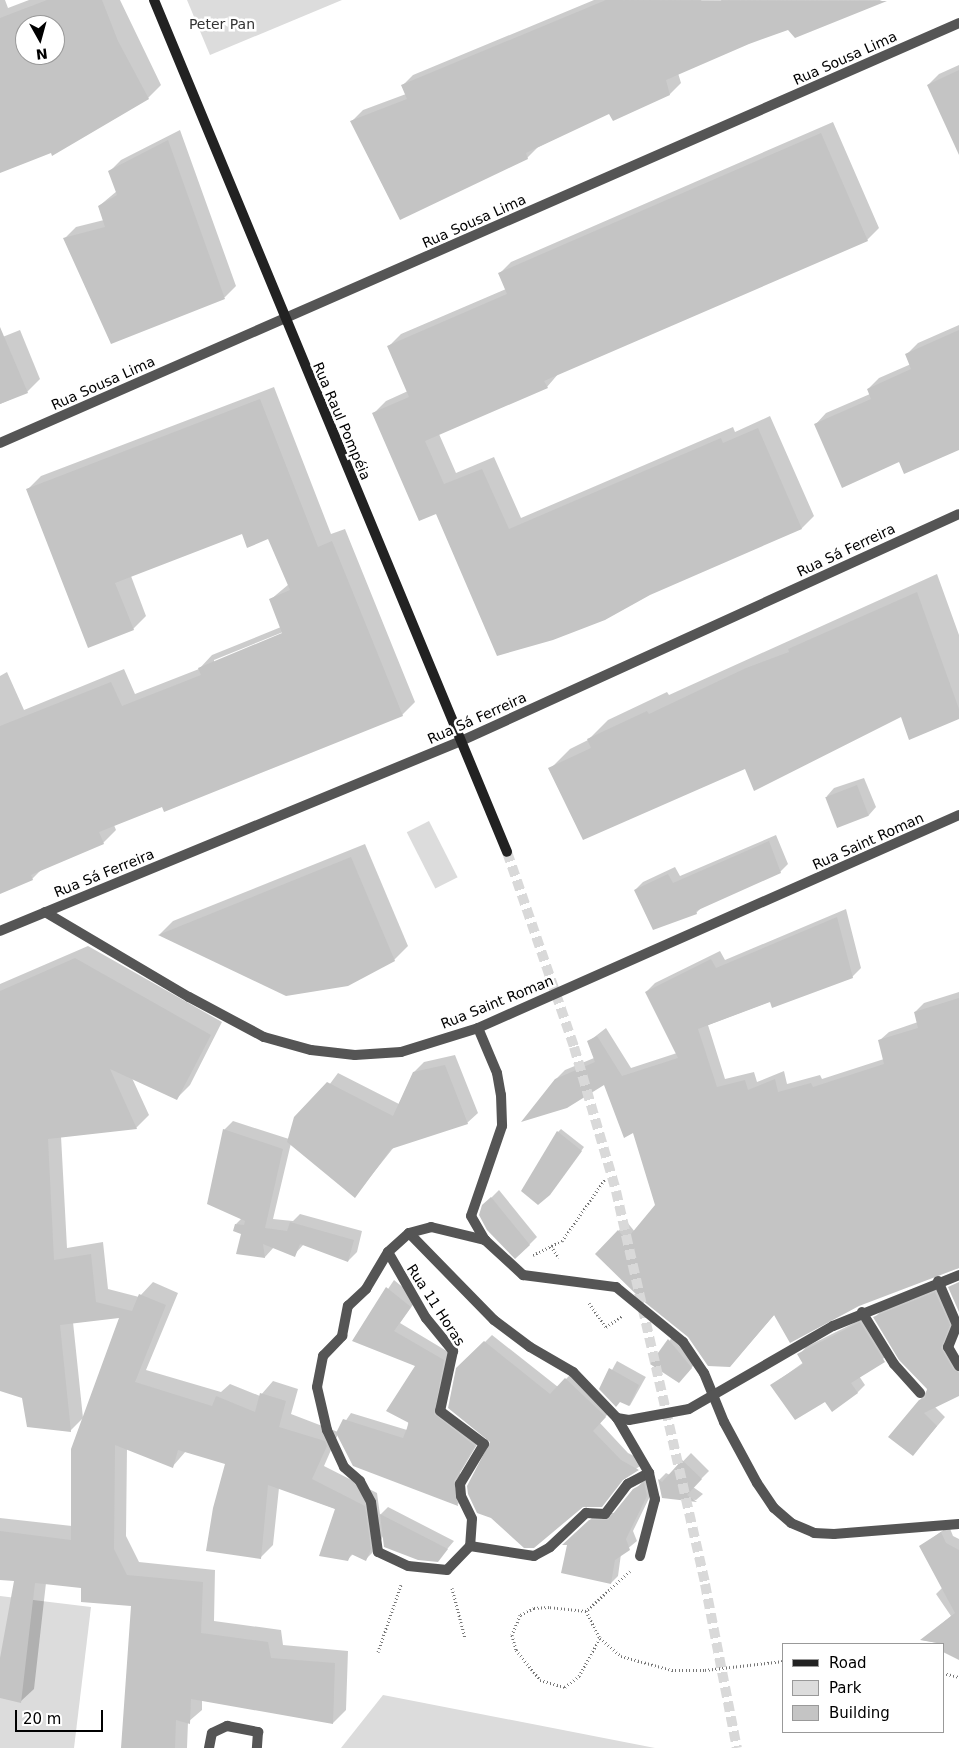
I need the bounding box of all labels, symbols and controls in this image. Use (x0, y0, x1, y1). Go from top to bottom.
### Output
north arrow (15, 15, 65, 65)
park label: Peter Pan (189, 16, 255, 32)
street label: Rua Sousa Lima (791, 28, 899, 88)
text: N (35, 45, 48, 63)
street label: Rua Sousa Lima (420, 191, 528, 251)
street label: Rua Sousa Lima (49, 353, 157, 413)
street label: Rua Raul Pompéia (310, 360, 374, 482)
street label: Rua Sá Ferreira (794, 520, 898, 580)
street label: Rua Sá Ferreira (425, 689, 529, 747)
street label: Rua Saint Roman (810, 809, 926, 873)
street label: Rua Sá Ferreira (51, 845, 157, 901)
street label: Rua Saint Roman (438, 972, 556, 1032)
street label: Rua 11 Horas (403, 1261, 469, 1349)
legend (782, 1643, 944, 1733)
text: Road (829, 1654, 867, 1672)
text: Park (829, 1679, 861, 1697)
scale bar (18, 1700, 105, 1732)
text: Building (829, 1704, 890, 1722)
text: 20 m (23, 1710, 61, 1728)

